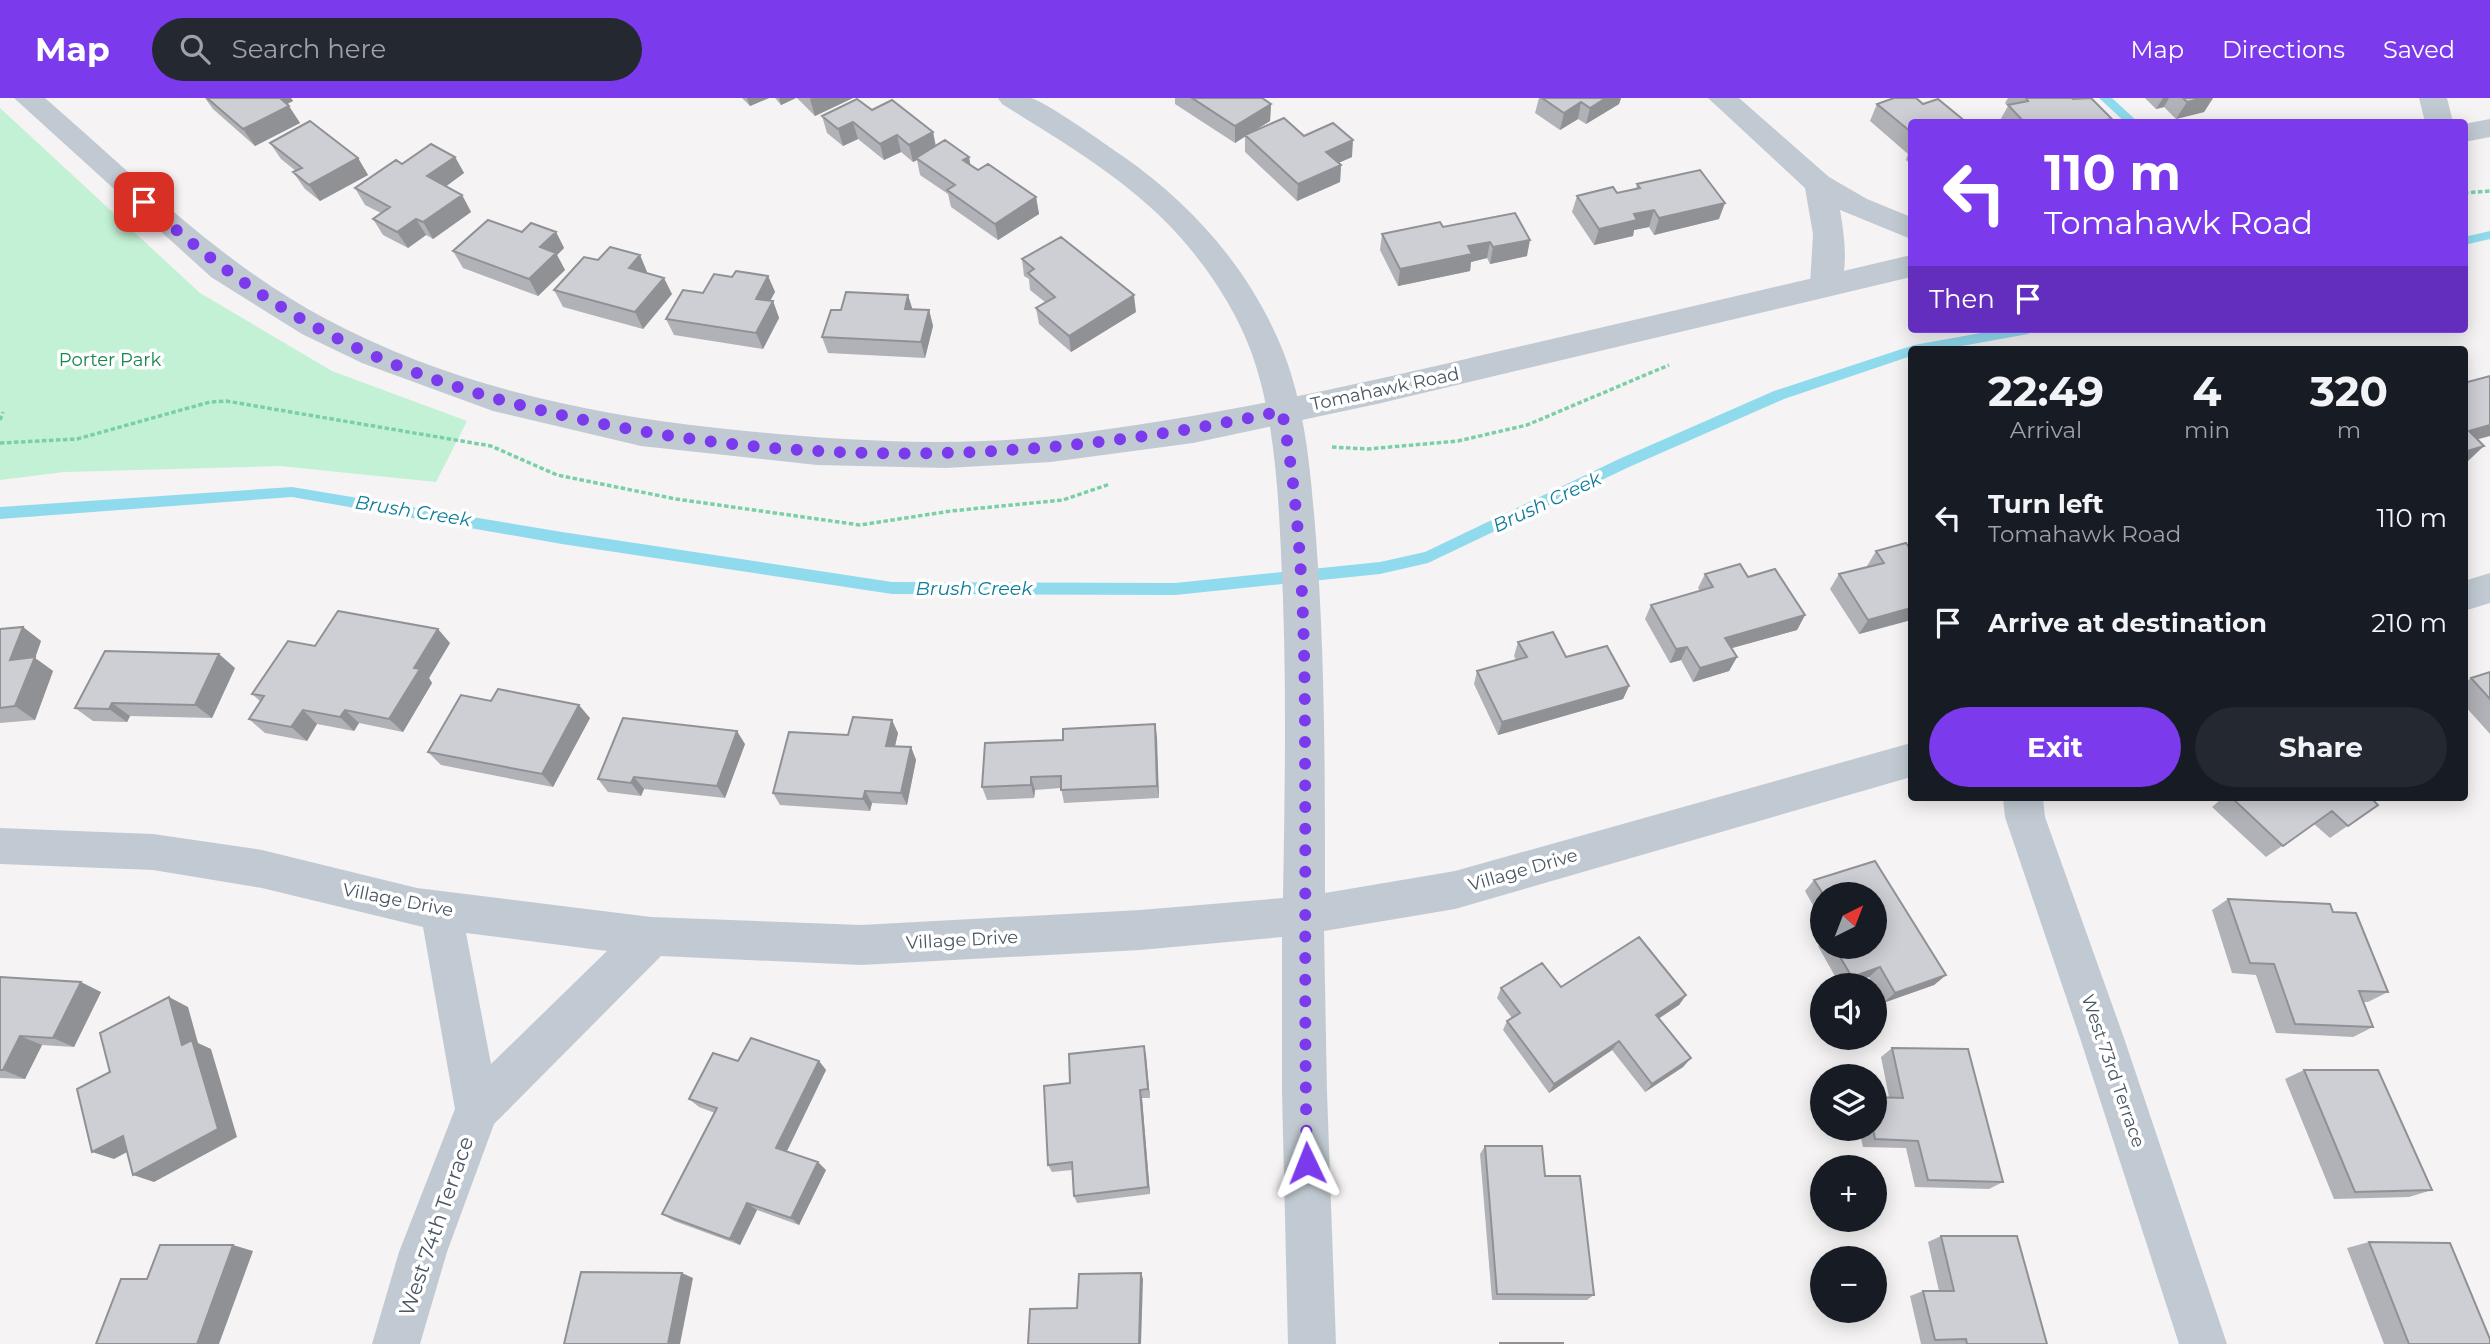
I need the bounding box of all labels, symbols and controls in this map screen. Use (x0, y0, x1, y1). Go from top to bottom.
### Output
search box (152, 18, 642, 81)
text: Map (35, 29, 110, 69)
icon: search (176, 30, 214, 68)
text: Search here (232, 33, 386, 65)
text: Map (2131, 35, 2184, 64)
text: Directions (2222, 35, 2345, 64)
text: Saved (2383, 35, 2455, 64)
text: 110 m (2044, 143, 2181, 202)
icon: left (1929, 147, 2020, 238)
pin (114, 172, 174, 232)
icon: arrive (125, 183, 163, 221)
text: Tomahawk Road (2044, 203, 2313, 242)
icon: arrive (2009, 280, 2047, 318)
text: Then (1929, 283, 1995, 315)
park label: Porter Park (59, 349, 161, 371)
street label: Tomahawk Road (1309, 363, 1461, 415)
text: 22:49 (1988, 365, 2104, 417)
text: 4 (2193, 365, 2222, 417)
text: 320 (2310, 365, 2388, 417)
text: Arrival (2010, 416, 2082, 444)
text: min (2184, 416, 2230, 444)
text: m (2337, 416, 2361, 444)
water label: Brush Creek (1489, 467, 1606, 537)
text: Turn left (1988, 488, 2104, 520)
water label: Brush Creek (353, 490, 473, 532)
icon: left (1929, 499, 1967, 537)
text: 110 m (2377, 502, 2447, 534)
text: Tomahawk Road (1988, 520, 2181, 548)
water label: Brush Creek (915, 577, 1033, 600)
icon: arrive (1929, 604, 1967, 642)
text: Arrive at destination (1988, 607, 2267, 639)
text: 210 m (2371, 607, 2447, 639)
button: Exit (1929, 707, 2181, 787)
button: Share (2195, 707, 2447, 787)
street label: Village Drive (1466, 844, 1580, 896)
street label: Village Drive (341, 878, 455, 922)
north arrow (1810, 882, 1886, 959)
map controls (1810, 882, 1887, 1323)
street label: Village Drive (905, 926, 1019, 954)
button: sound (1810, 973, 1887, 1050)
street label: West 73rd Terrace (2076, 992, 2150, 1151)
button: layers (1810, 1064, 1887, 1141)
position arrow (1270, 1126, 1344, 1200)
street label: West 74th Terrace (394, 1133, 478, 1319)
button: + (1810, 1155, 1887, 1232)
button: − (1810, 1246, 1887, 1323)

